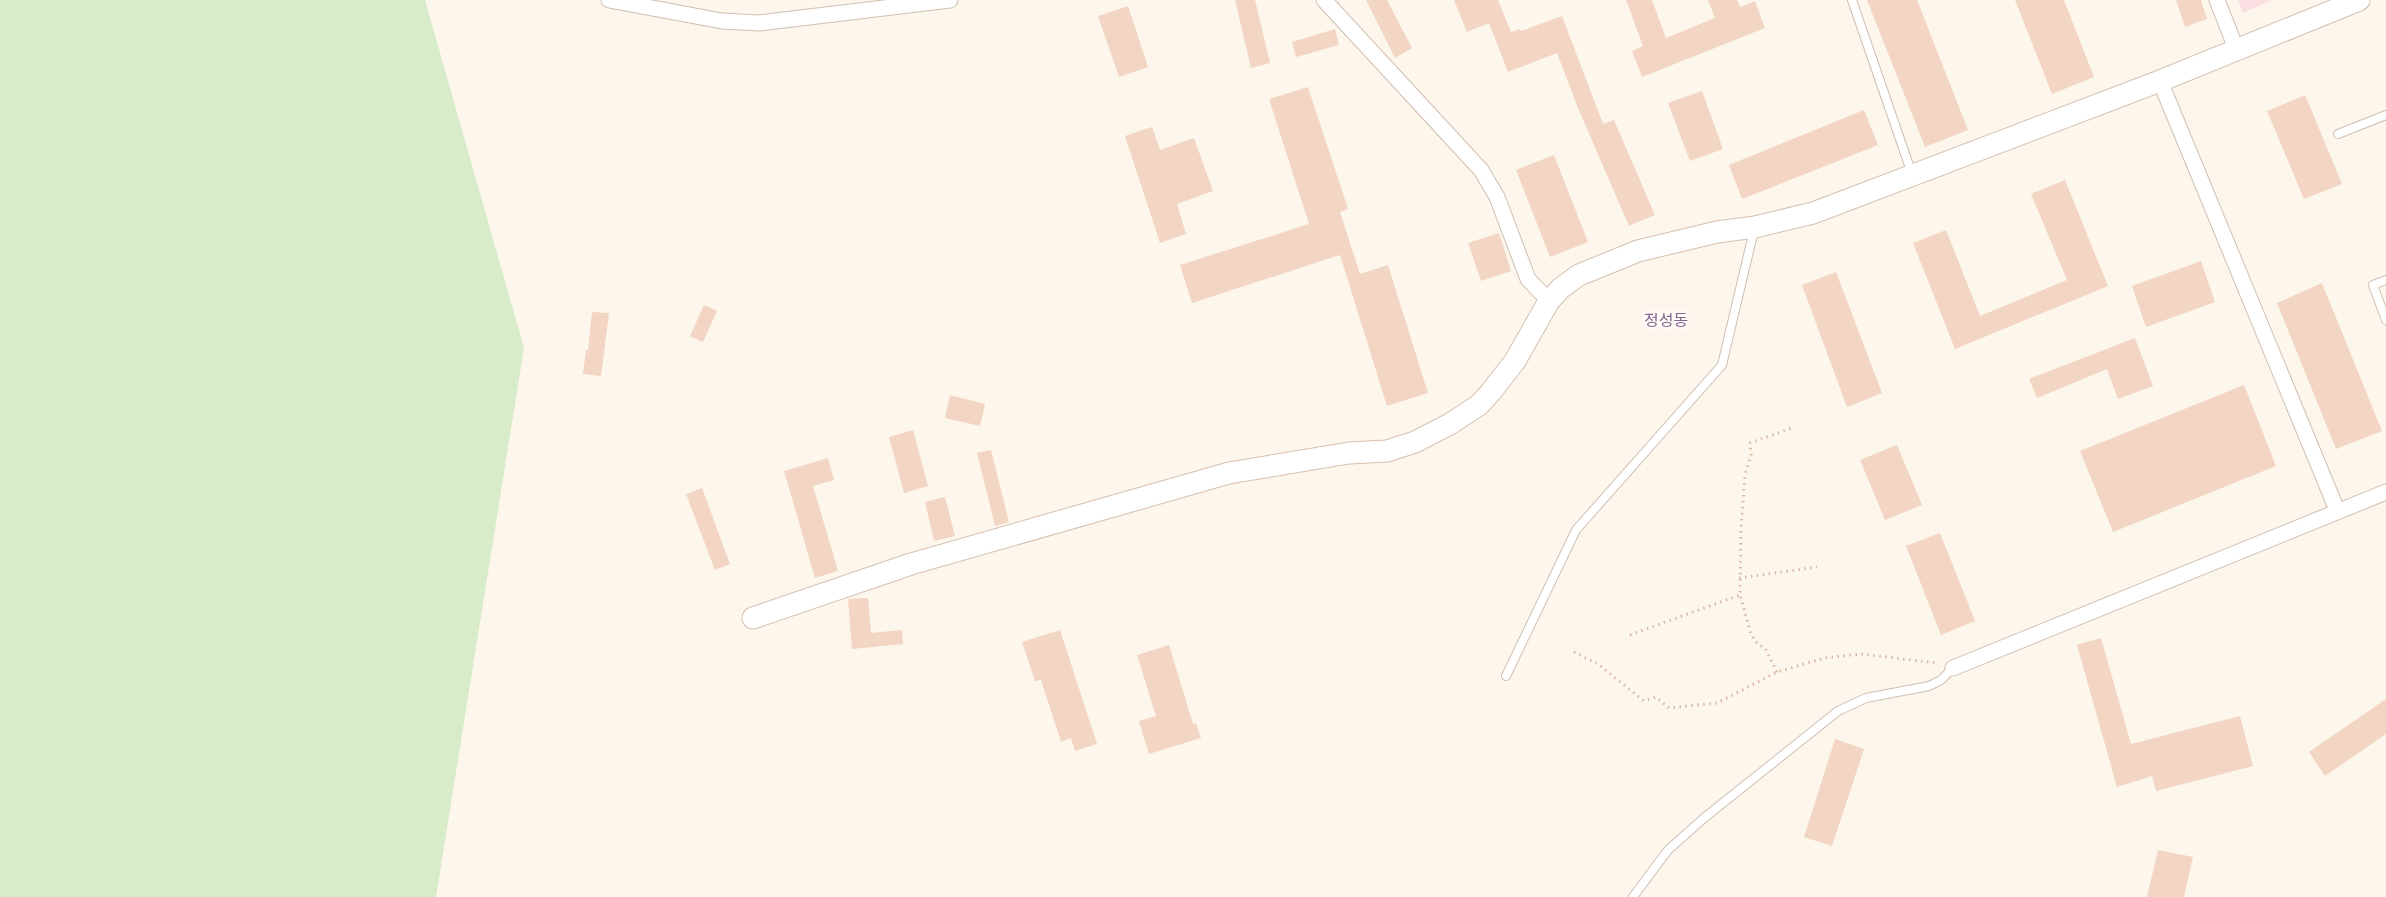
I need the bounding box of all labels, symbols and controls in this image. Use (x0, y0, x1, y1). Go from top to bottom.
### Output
district label: 정성동 (1644, 310, 1688, 330)

